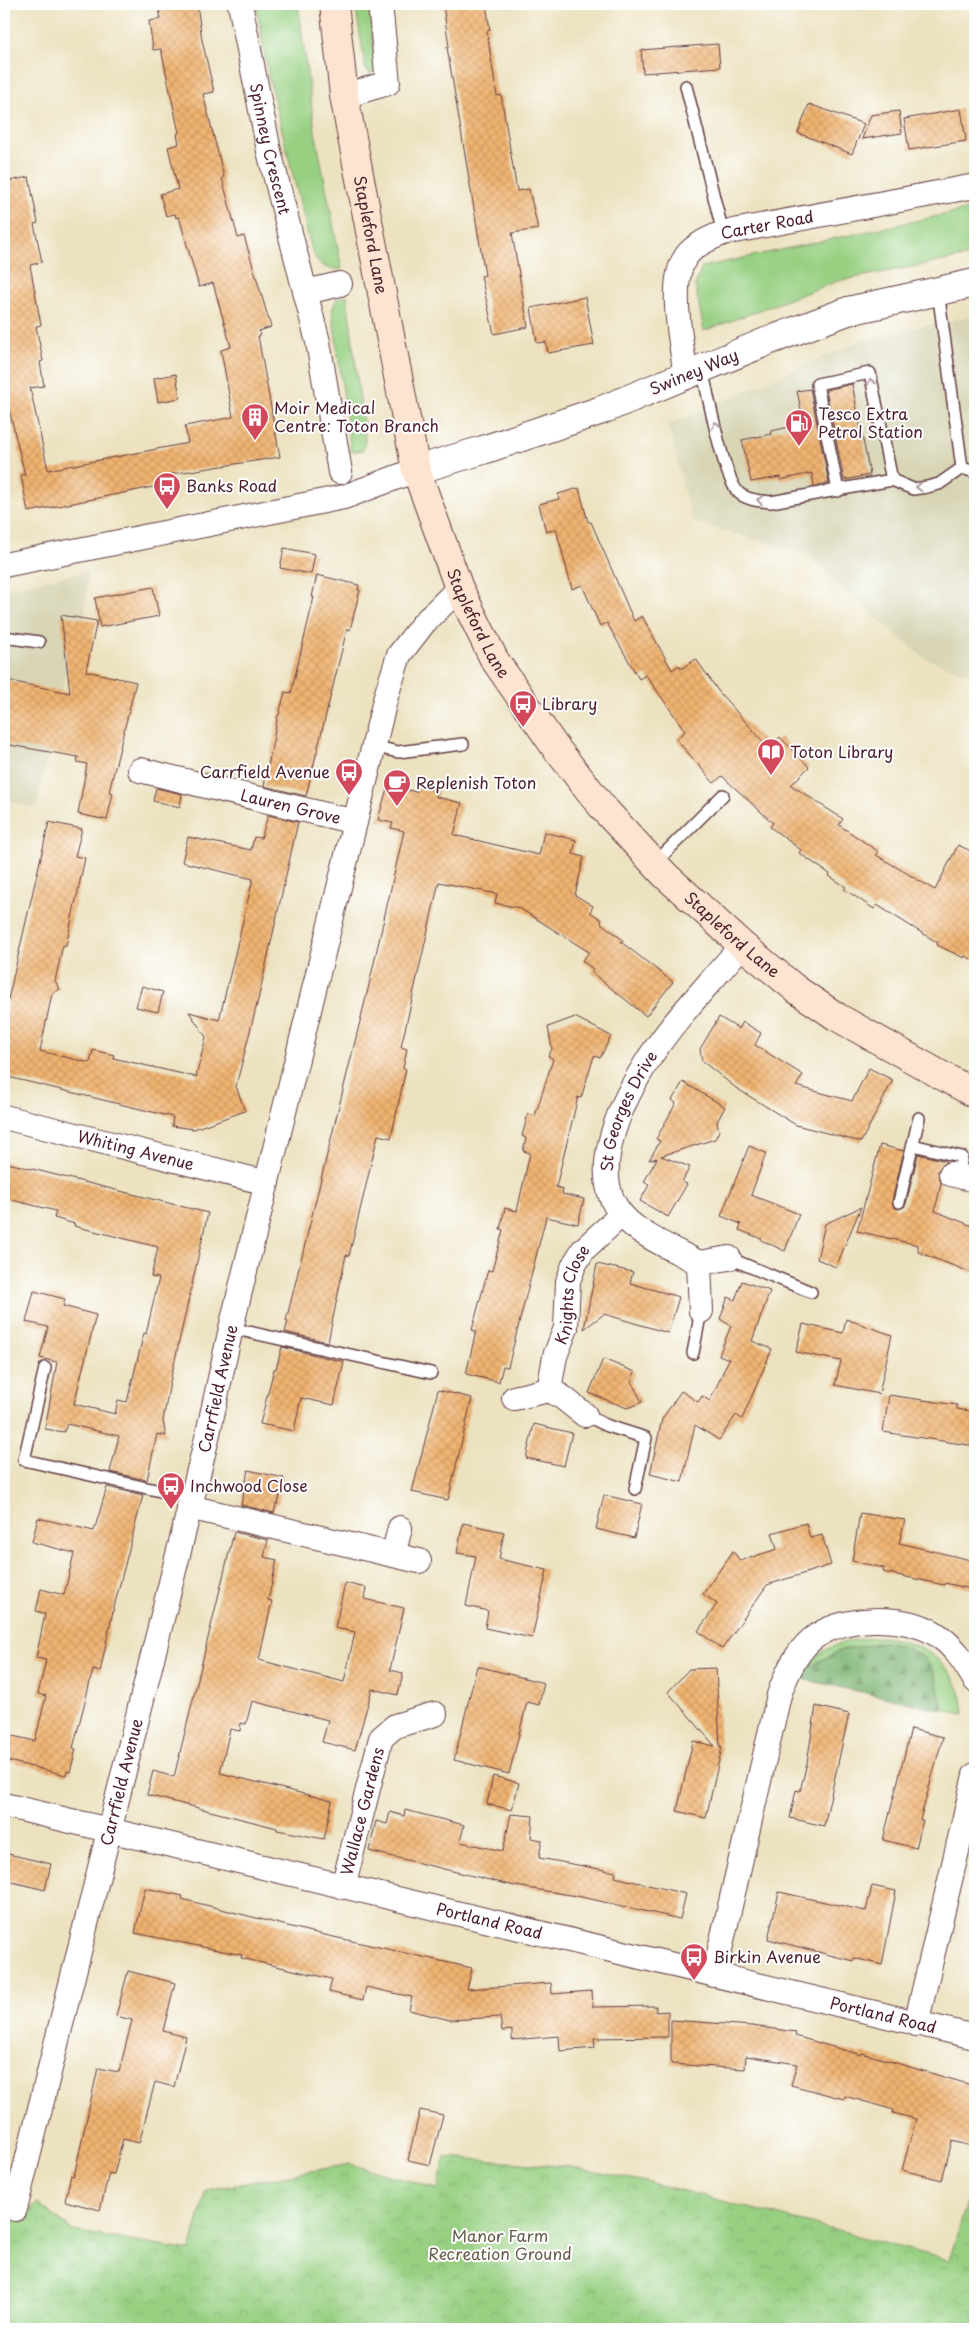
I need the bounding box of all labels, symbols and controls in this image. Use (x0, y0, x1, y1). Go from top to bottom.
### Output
street label: Spinney Crescent (245, 81, 298, 217)
street label: Stapleford Lane (349, 173, 395, 296)
street label: Carter Road (718, 203, 815, 244)
street label: Swiney Way (645, 342, 742, 400)
one-way arrow (866, 377, 877, 386)
place label: Moir Medical Centre: Toton Branch (274, 395, 439, 437)
place label: Tesco Extra Petrol Station (818, 401, 923, 443)
building icon: Moir Medical Centre: Toton Branch (240, 402, 270, 441)
fuel station icon: Tesco Extra Petrol Station (784, 408, 814, 447)
one-way arrow (711, 421, 722, 430)
bus stop icon: Banks Road (152, 471, 182, 510)
place label: Banks Road (186, 473, 277, 497)
one-way arrow (915, 482, 923, 493)
one-way arrow (756, 496, 765, 506)
street label: Stapleford Lane (442, 565, 517, 683)
bus stop icon: Library (508, 689, 538, 728)
place label: Library (542, 691, 597, 715)
library icon: Toton Library (756, 737, 786, 776)
place label: Toton Library (790, 739, 893, 763)
bus stop icon: Carrfield Avenue (334, 757, 364, 796)
place label: Carrfield Avenue (200, 759, 330, 783)
cafe icon: Replenish Toton (382, 768, 412, 807)
place label: Replenish Toton (416, 770, 536, 794)
street label: Lauren Grove (238, 782, 344, 829)
street label: Stapleford Lane (680, 885, 786, 983)
street label: St Georges Drive (594, 1045, 662, 1172)
street label: Whiting Avenue (75, 1123, 197, 1175)
street label: Knights Close (548, 1240, 595, 1348)
street label: Carrfield Avenue (191, 1322, 242, 1455)
bus stop icon: Inchwood Close (156, 1471, 186, 1510)
place label: Inchwood Close (190, 1473, 308, 1497)
street label: Carrfield Avenue (93, 1715, 148, 1848)
street label: Wallace Gardens (333, 1745, 389, 1878)
street label: Portland Road (434, 1896, 545, 1944)
bus stop icon: Birkin Avenue (679, 1942, 709, 1981)
place label: Birkin Avenue (713, 1944, 821, 1968)
street label: Portland Road (828, 1990, 939, 2038)
park label: Manor Farm Recreation Ground (428, 2223, 572, 2265)

